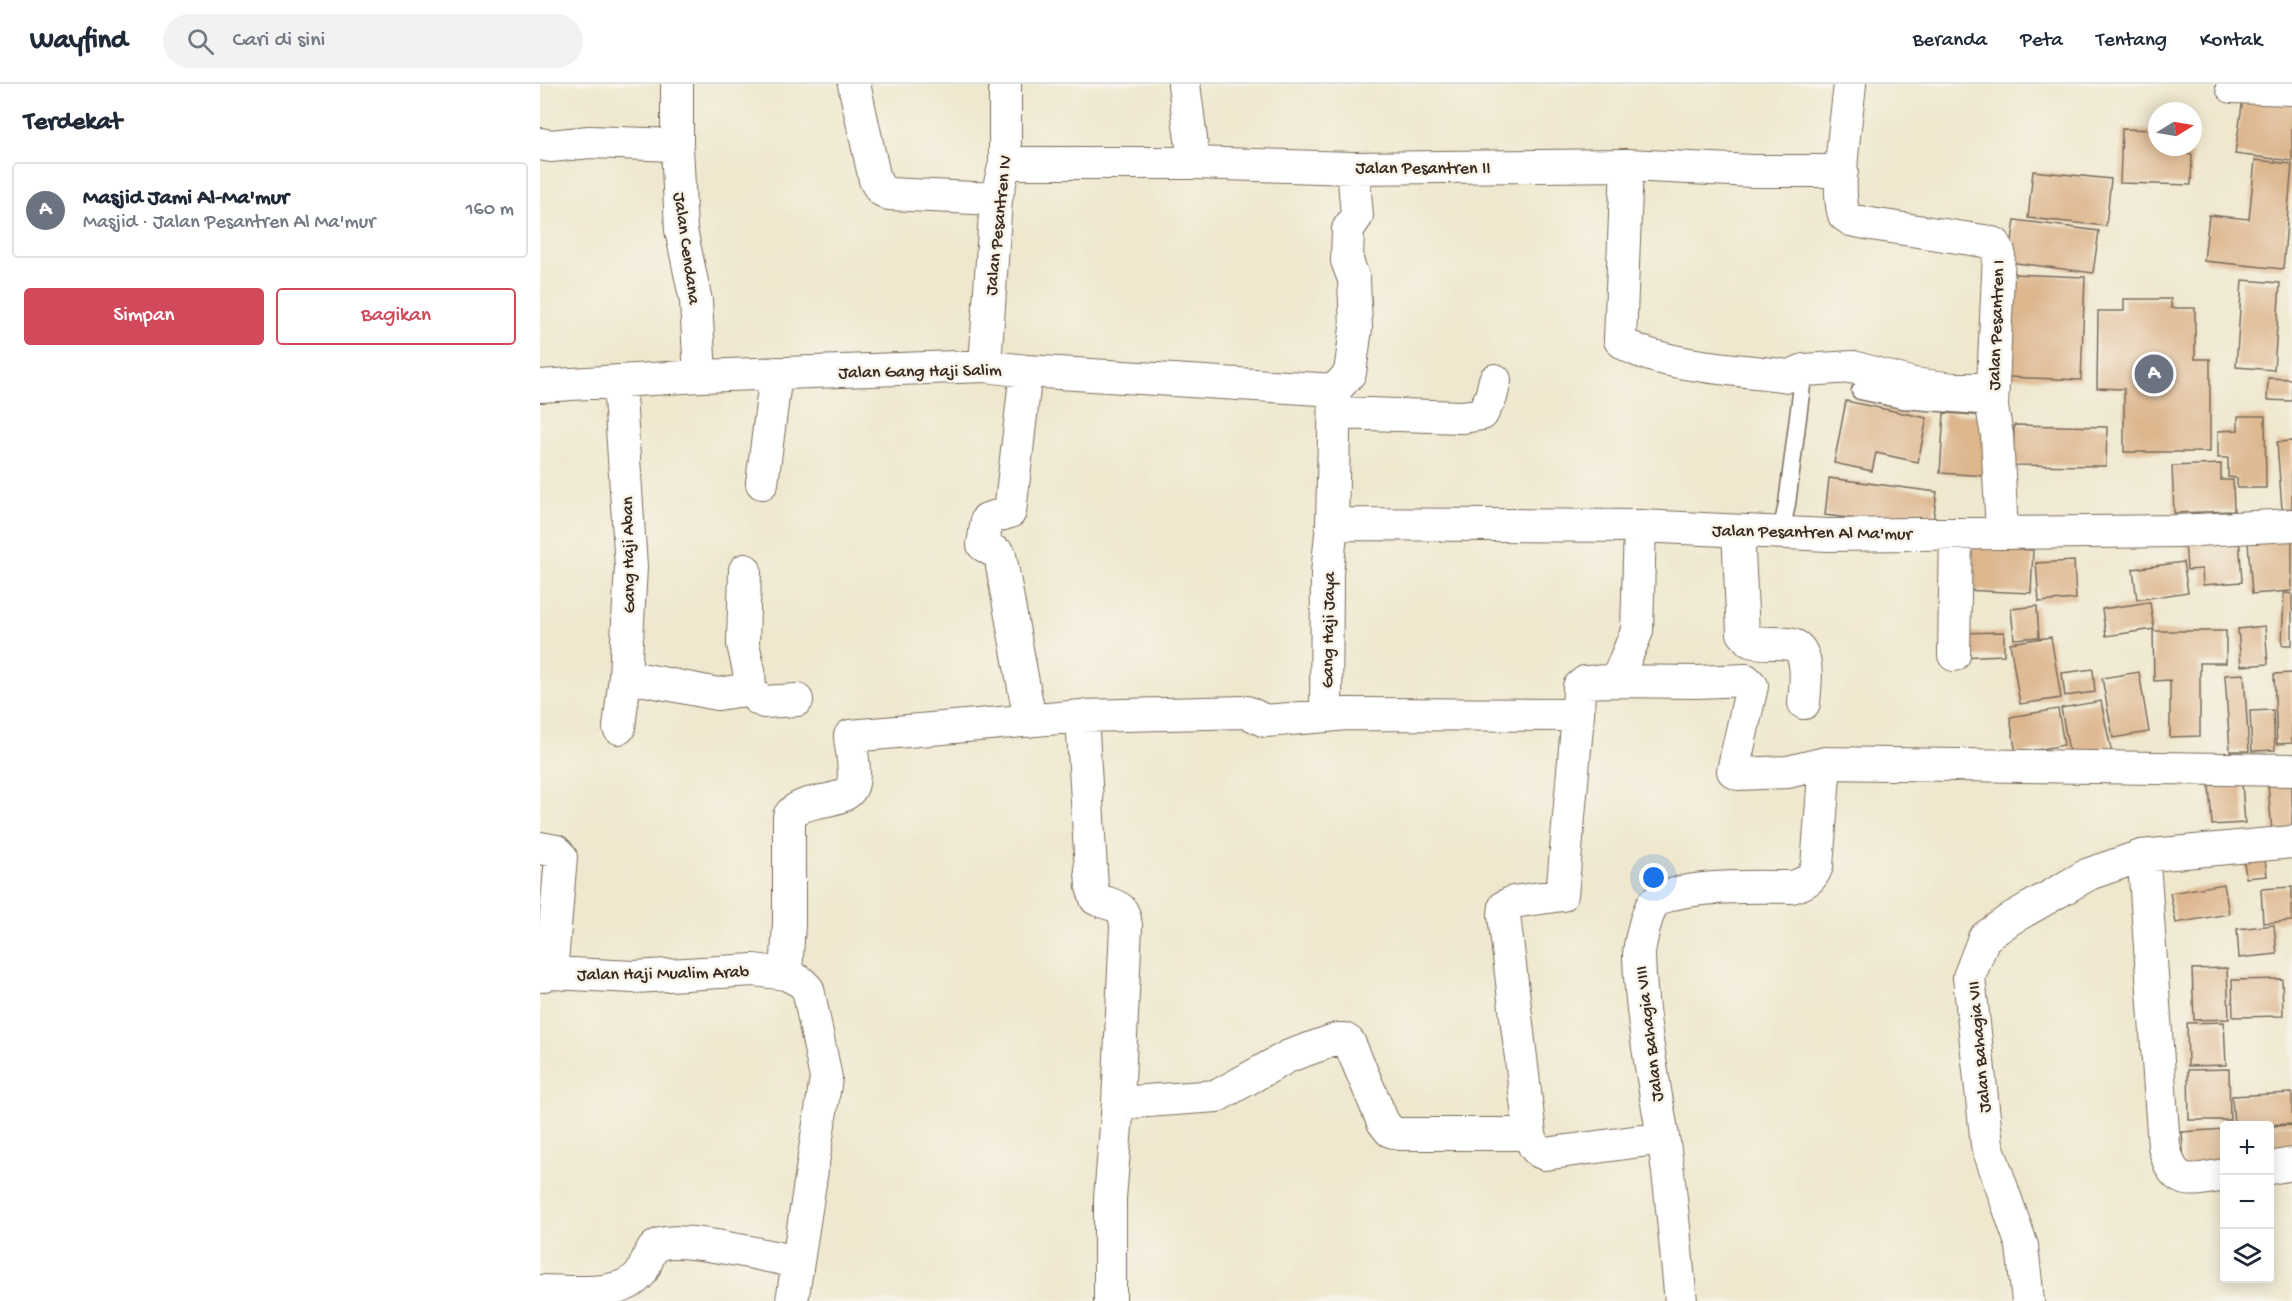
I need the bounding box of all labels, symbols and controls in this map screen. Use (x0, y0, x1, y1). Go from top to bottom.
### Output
search box (163, 14, 583, 68)
text: Wayfind (30, 25, 127, 58)
icon: search (184, 25, 217, 58)
text: Cari di sini (232, 28, 325, 54)
text: Beranda (1913, 29, 1987, 54)
text: Peta (2020, 29, 2063, 54)
text: Tentang (2096, 29, 2167, 54)
text: Kontak (2200, 29, 2262, 54)
north arrow (2148, 102, 2202, 156)
text: Terdekat (24, 108, 122, 139)
street label: Jalan Pesantren IV (982, 154, 1017, 296)
street label: Jalan Pesantren II (1355, 159, 1491, 180)
text: Masjid Jami Al-Ma'mur (83, 186, 289, 212)
street label: Jalan Cendana (667, 191, 704, 307)
text: A (40, 199, 51, 222)
text: 160 m (465, 199, 514, 222)
text: Masjid · Jalan Pesantren Al Ma'mur (83, 212, 375, 235)
street label: Jalan Pesantren I (1985, 259, 2010, 391)
button: Simpan (24, 288, 264, 345)
button: Bagikan (276, 288, 516, 345)
pin: A (2134, 352, 2174, 396)
street label: Jalan Gang Haji Salim (838, 361, 1002, 384)
street label: Gang Haji Aban (618, 496, 641, 614)
street label: Jalan Pesantren Al Ma'mur (1712, 521, 1914, 546)
street label: Gang Haji Jaya (1318, 571, 1341, 688)
your location (1639, 863, 1668, 892)
street label: Jalan Haji Mualim Arab (577, 962, 750, 987)
street label: Jalan Bahagia VIII (1632, 965, 1669, 1103)
street label: Jalan Bahagia VII (1964, 980, 1997, 1114)
map controls (2220, 1121, 2274, 1283)
button: + (2220, 1121, 2274, 1175)
button: − (2220, 1175, 2274, 1229)
button: layers (2220, 1229, 2274, 1283)

